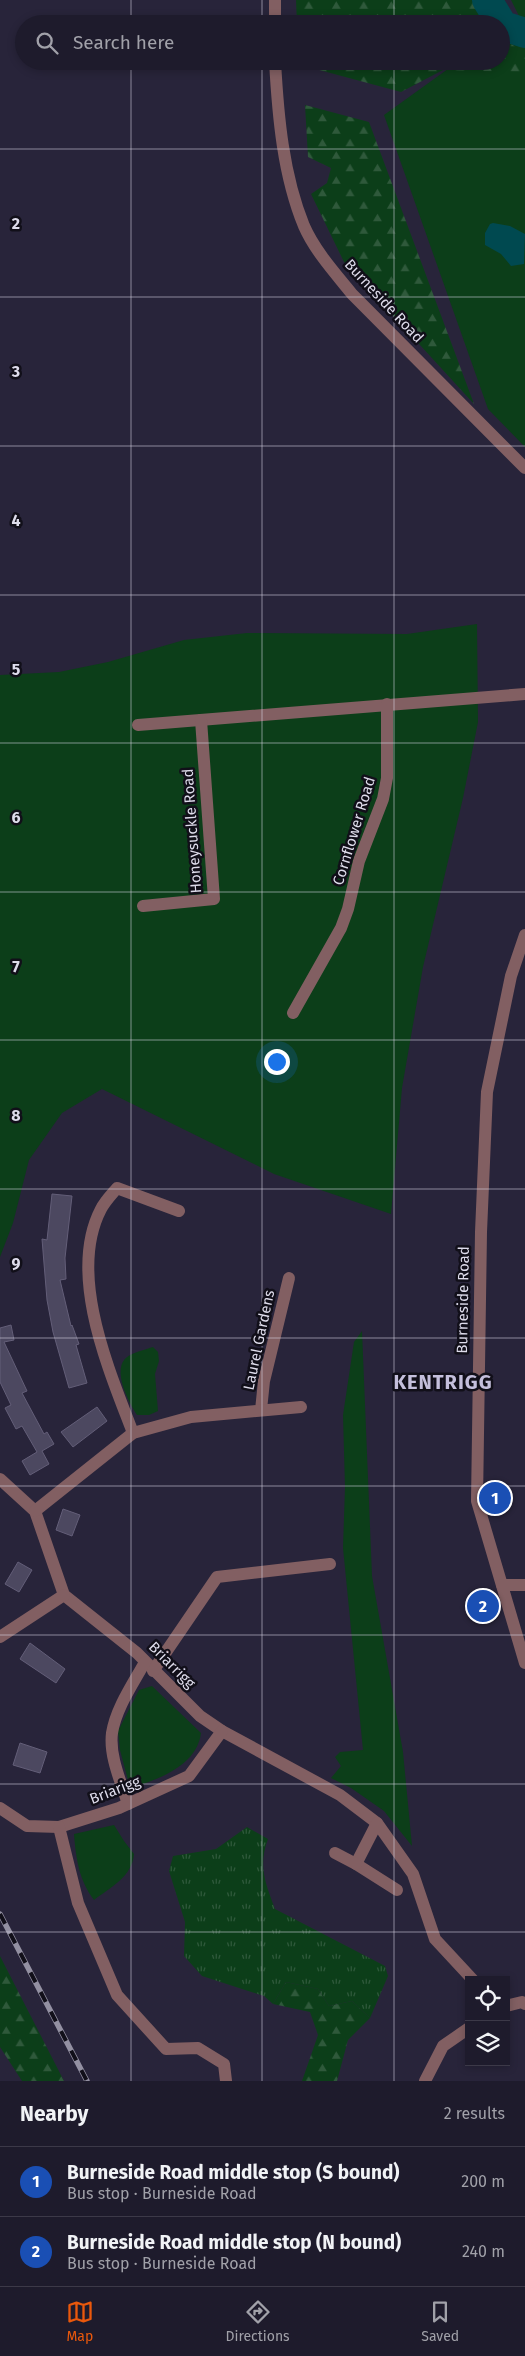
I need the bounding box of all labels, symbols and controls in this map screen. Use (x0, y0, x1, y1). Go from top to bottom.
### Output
search box (15, 15, 510, 70)
icon: search (33, 29, 61, 57)
text: Search here (73, 31, 174, 54)
text: 2 (12, 214, 20, 233)
street label: Burneside Road (341, 256, 427, 346)
text: 3 (11, 362, 20, 381)
text: 4 (11, 511, 21, 530)
text: 5 (12, 660, 21, 679)
street label: Honeysuckle Road (179, 768, 205, 894)
street label: Cornflower Road (329, 775, 379, 887)
text: 6 (11, 808, 21, 827)
text: 7 (12, 957, 20, 976)
your location (264, 1049, 290, 1075)
text: 8 (11, 1106, 21, 1125)
street label: Burneside Road (453, 1246, 473, 1354)
text: 9 (12, 1254, 21, 1273)
street label: Laurel Gardens (240, 1288, 278, 1392)
district label: KENTRIGG (393, 1370, 493, 1394)
pin: 1 (479, 1479, 511, 1517)
pin: 2 (467, 1587, 499, 1625)
street label: Briarrigg (145, 1638, 199, 1692)
street label: Briarigg (87, 1772, 143, 1808)
map controls (465, 1976, 510, 2066)
button: locate (465, 1976, 510, 2021)
button: layers (465, 2021, 510, 2066)
text: Nearby (20, 2101, 88, 2127)
text: 2 results (444, 2104, 505, 2123)
text: Burneside Road middle stop (S bound) (67, 2161, 400, 2184)
text: 1 (32, 2172, 40, 2191)
text: 200 m (461, 2172, 505, 2191)
text: Bus stop · Burneside Road (67, 2184, 257, 2203)
text: Burneside Road middle stop (N bound) (67, 2231, 401, 2254)
text: 2 (32, 2242, 40, 2261)
text: 240 m (462, 2242, 505, 2261)
text: Bus stop · Burneside Road (67, 2254, 257, 2273)
tab: Map (66, 2298, 94, 2345)
tab: Directions (225, 2298, 290, 2345)
tab: Saved (421, 2298, 459, 2345)

